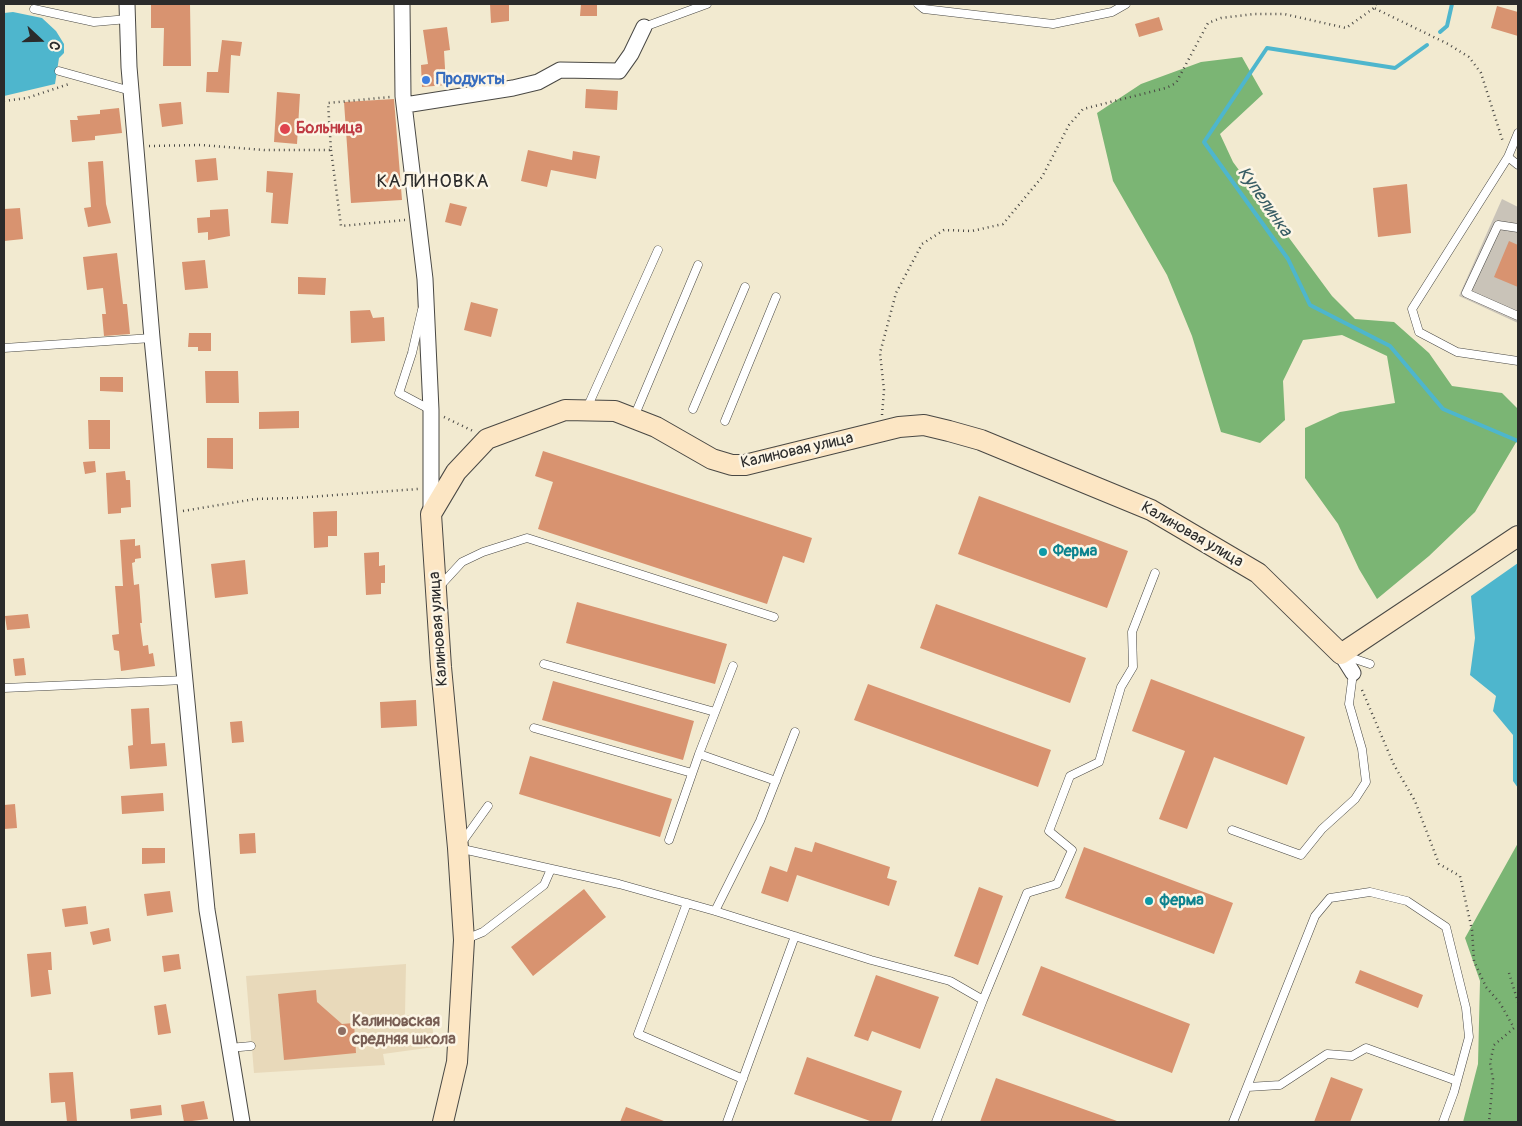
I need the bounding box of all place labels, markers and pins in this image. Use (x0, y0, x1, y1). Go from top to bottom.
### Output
place label: Продукты (436, 70, 505, 90)
marker: Продукты (420, 74, 432, 86)
place label: Больница (296, 119, 363, 139)
marker: Больница (278, 122, 292, 136)
place label: Ферма (1053, 542, 1097, 562)
marker: Ферма (1037, 546, 1049, 558)
place label: ферма (1159, 891, 1204, 911)
marker: ферма (1143, 895, 1155, 907)
place label: Калиновская средняя школа (352, 1012, 456, 1050)
marker: Калиновская средняя школа (336, 1025, 348, 1037)

